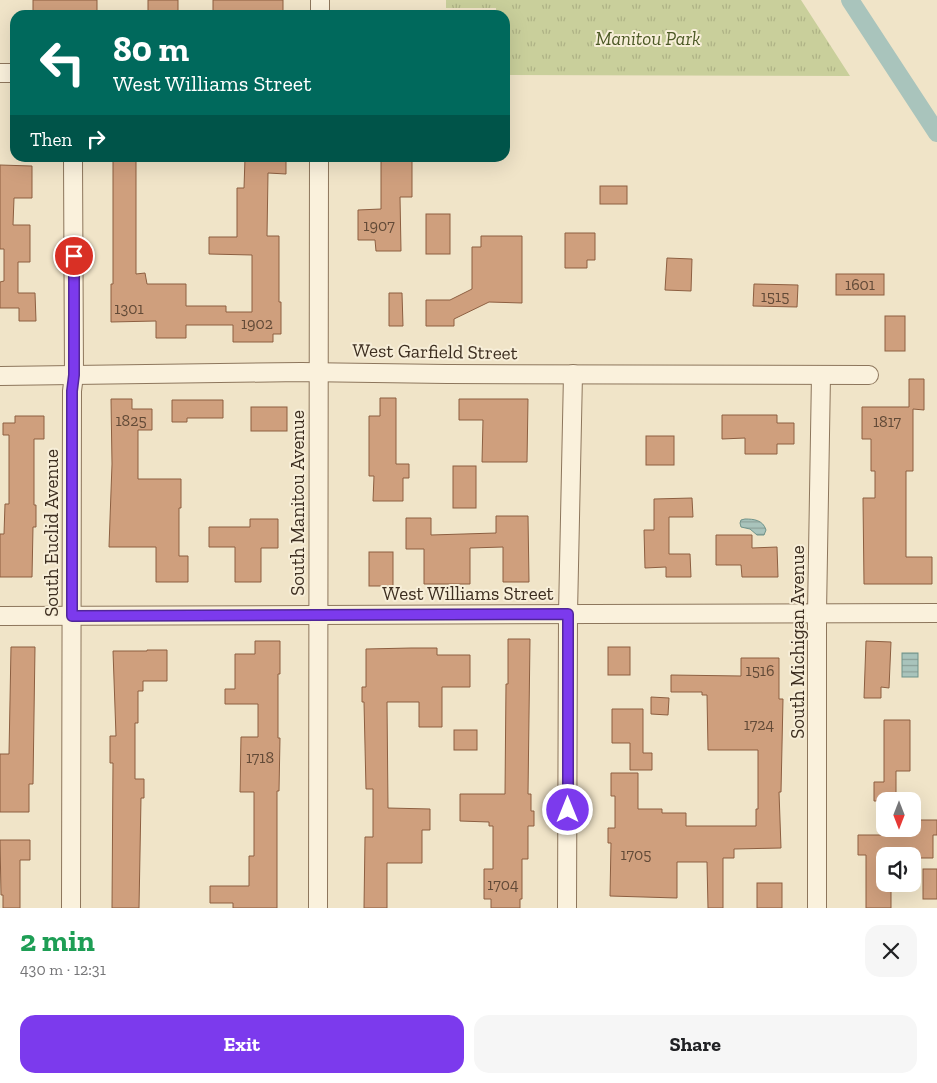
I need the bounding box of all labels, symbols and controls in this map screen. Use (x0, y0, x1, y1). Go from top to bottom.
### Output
park label: Manitou Park (596, 27, 700, 50)
text: 80 m (113, 28, 189, 70)
icon: left (30, 30, 95, 95)
text: West Williams Street (113, 70, 311, 97)
icon: right (82, 125, 110, 153)
text: Then (30, 128, 72, 151)
house number: 1907 (363, 216, 395, 235)
pin (53, 235, 95, 277)
icon: arrive (60, 242, 88, 270)
house number: 1601 (845, 275, 875, 294)
house number: 1515 (761, 287, 789, 306)
house number: 1301 (114, 299, 144, 318)
house number: 1902 (241, 314, 273, 333)
street label: West Garfield Street (352, 339, 518, 364)
street label: South Manitou Avenue (286, 410, 309, 596)
house number: 1825 (115, 411, 147, 430)
house number: 1817 (873, 412, 902, 431)
street label: South Euclid Avenue (40, 449, 63, 617)
street label: South Michigan Avenue (786, 545, 809, 739)
street label: West Williams Street (382, 582, 554, 605)
house number: 1516 (745, 661, 775, 680)
house number: 1724 (744, 715, 775, 734)
house number: 1718 (246, 748, 274, 767)
position arrow (541, 783, 593, 835)
north arrow (876, 792, 921, 838)
map controls (876, 792, 921, 892)
house number: 1705 (621, 845, 651, 864)
button: sound (876, 847, 921, 892)
house number: 1704 (487, 875, 519, 894)
text: 2 min (20, 923, 95, 959)
button: close (865, 925, 917, 977)
text: 430 m · 12:31 (20, 960, 106, 979)
button: Exit (20, 1015, 464, 1073)
button: Share (474, 1015, 917, 1073)

